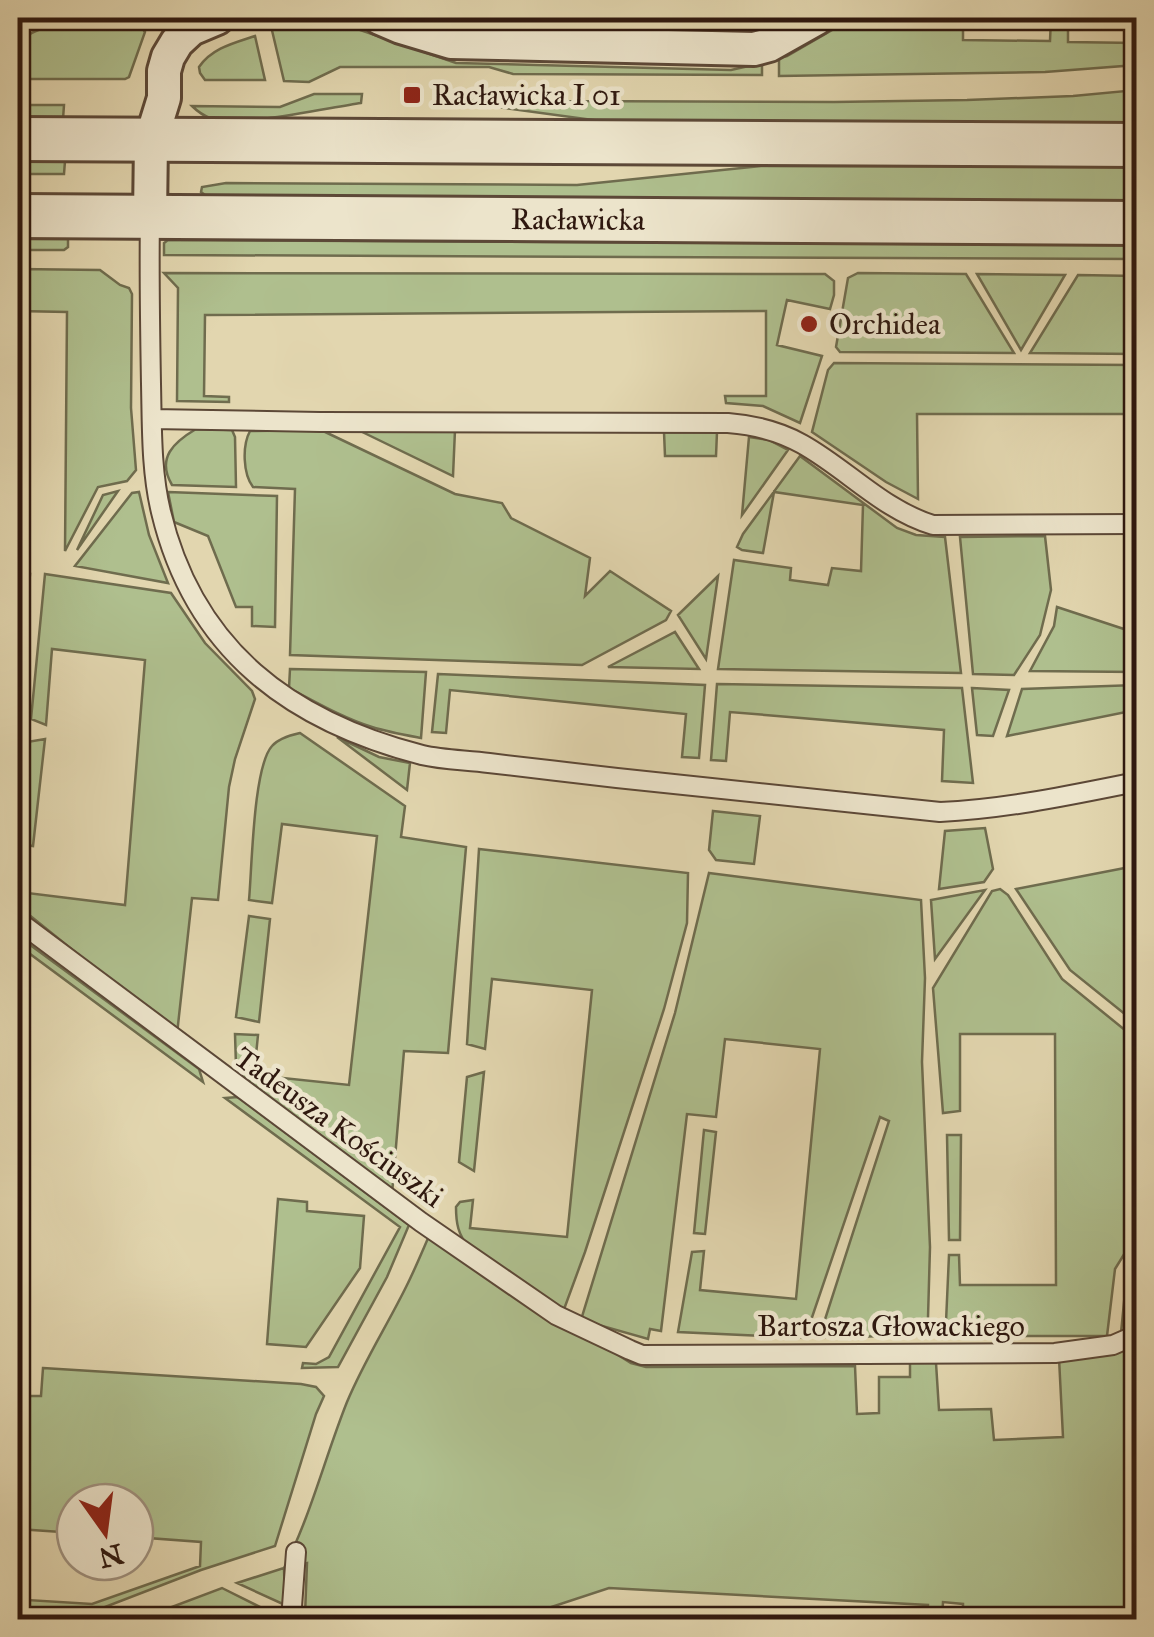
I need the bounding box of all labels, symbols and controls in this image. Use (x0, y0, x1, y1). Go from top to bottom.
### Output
place label: Racławicka I 01 (432, 77, 621, 113)
marker: Racławicka I 01 (401, 84, 423, 106)
street label: Racławicka (511, 201, 645, 238)
place label: Orchidea (829, 306, 941, 342)
marker: Orchidea (798, 313, 820, 335)
street label: Tadeusza Kościuszki (227, 1039, 451, 1215)
street label: Bartosza Głowackiego (757, 1308, 1025, 1344)
north arrow (55, 1482, 155, 1582)
text: N (95, 1536, 127, 1576)

